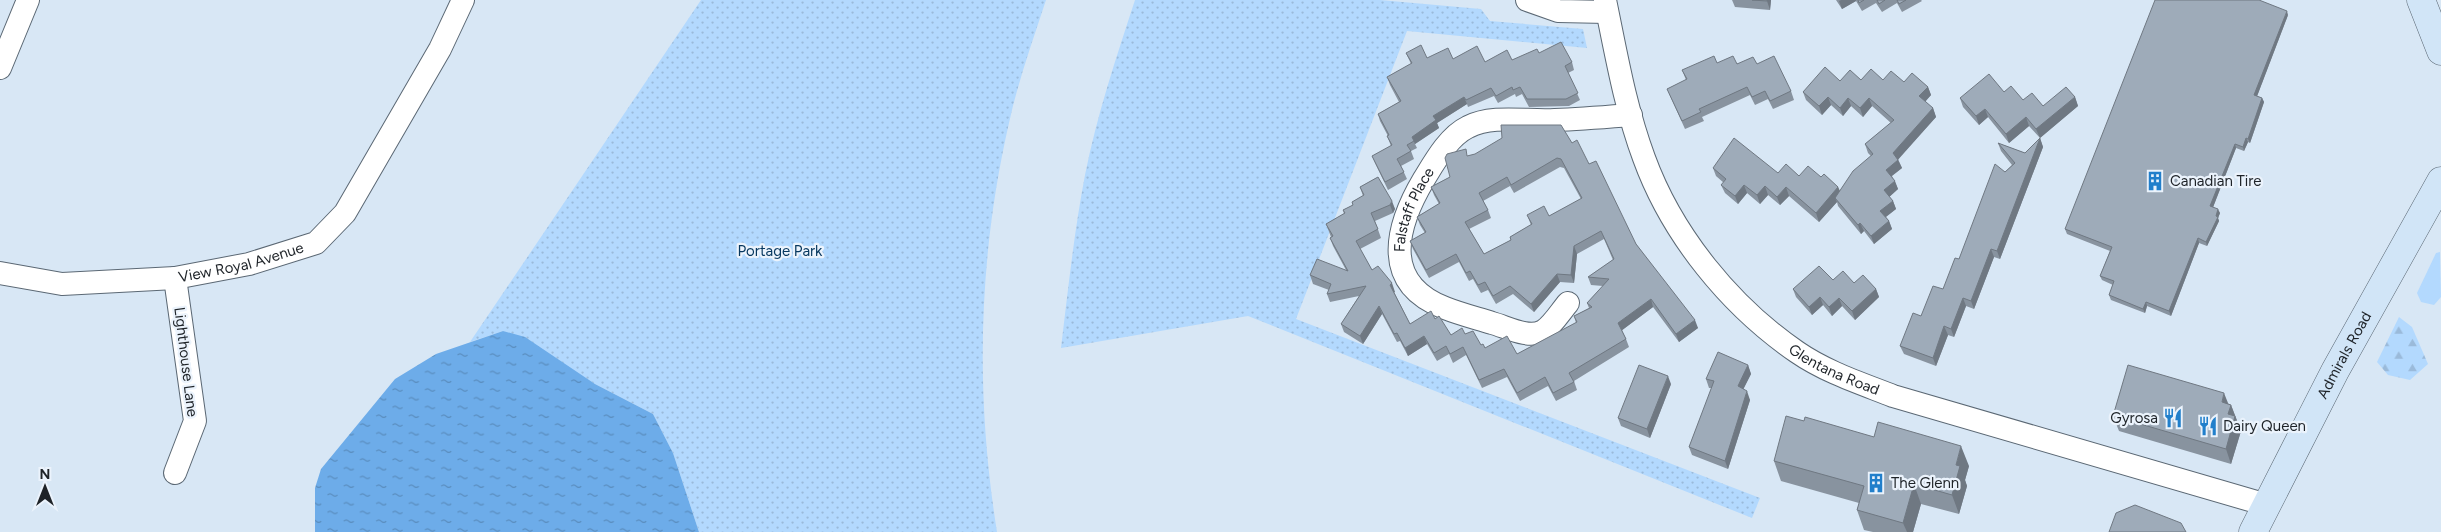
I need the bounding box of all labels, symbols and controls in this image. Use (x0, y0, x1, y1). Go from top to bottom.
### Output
street label: Falstaff Place (1391, 164, 1438, 252)
building icon: Canadian Tire (2144, 170, 2166, 192)
place label: Canadian Tire (2170, 172, 2262, 190)
street label: View Royal Avenue (177, 238, 306, 286)
park label: Portage Park (738, 242, 823, 260)
street label: Lighthouse Lane (170, 306, 202, 418)
street label: Admirals Road (2313, 309, 2375, 402)
street label: Glentana Road (1785, 340, 1882, 399)
restaurant icon: Gyrosa (2162, 407, 2184, 429)
place label: Gyrosa (2110, 409, 2158, 427)
restaurant icon: Dairy Queen (2197, 415, 2219, 437)
place label: Dairy Queen (2223, 417, 2306, 435)
north arrow (20, 462, 70, 512)
text: N (40, 466, 50, 483)
building icon: The Glenn (1865, 472, 1887, 494)
place label: The Glenn (1891, 474, 1959, 492)

